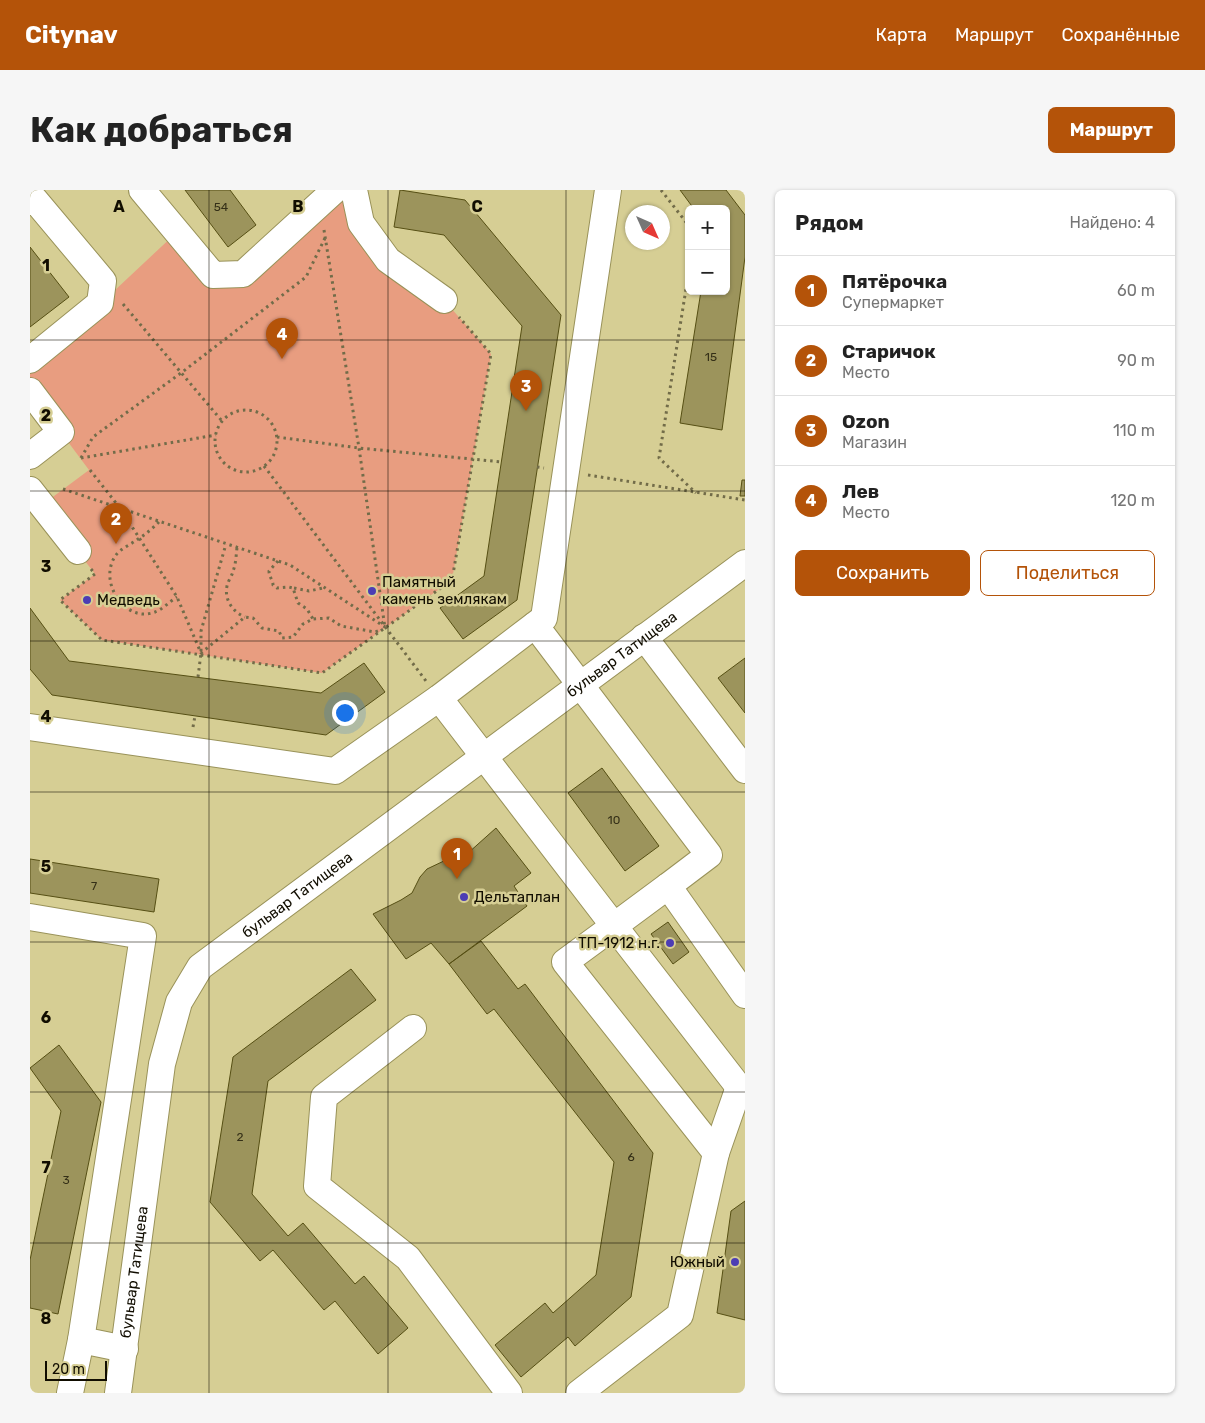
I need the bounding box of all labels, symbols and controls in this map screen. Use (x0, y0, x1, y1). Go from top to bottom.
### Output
text: Citynav (25, 21, 118, 49)
text: Карта (876, 24, 927, 46)
text: Маршрут (955, 24, 1034, 46)
text: Сохранённые (1062, 24, 1180, 46)
button: Маршрут (1048, 107, 1175, 153)
text: Как добраться (30, 109, 293, 151)
text: A (113, 197, 125, 216)
text: B (292, 197, 304, 216)
text: C (471, 197, 483, 216)
house number: 54 (214, 200, 229, 214)
north arrow (625, 205, 670, 250)
map controls (685, 205, 730, 295)
button: + (685, 205, 730, 250)
text: Рядом (795, 210, 864, 235)
text: Найдено: 4 (1070, 213, 1155, 232)
button: − (685, 250, 730, 295)
text: 1 (42, 256, 50, 275)
text: Пятёрочка (842, 270, 947, 293)
text: 1 (807, 281, 815, 300)
text: 60 m (1117, 281, 1155, 300)
text: Супермаркет (842, 293, 944, 312)
pin: 4 (266, 318, 298, 359)
text: Старичок (842, 340, 936, 363)
house number: 15 (705, 350, 717, 364)
text: 2 (806, 351, 816, 370)
text: 90 m (1117, 351, 1155, 370)
text: Место (842, 363, 890, 382)
pin: 3 (510, 370, 542, 411)
text: 2 (41, 406, 51, 425)
text: Ozon (842, 410, 890, 433)
text: 3 (806, 421, 816, 440)
text: 110 m (1113, 421, 1155, 440)
text: Магазин (842, 433, 907, 452)
text: Лев (842, 480, 879, 503)
text: 4 (806, 491, 816, 510)
text: 120 m (1110, 491, 1155, 510)
pin: 2 (100, 503, 132, 544)
text: Место (842, 503, 890, 522)
button: Сохранить (795, 550, 970, 596)
button: Поделиться (980, 550, 1155, 596)
text: 3 (41, 557, 51, 576)
place label: Памятный камень землякам (382, 573, 507, 608)
marker: Памятный камень землякам (366, 585, 378, 597)
place label: Медведь (97, 591, 160, 609)
marker: Медведь (81, 594, 93, 606)
street label: бульвар Татищева (563, 608, 681, 701)
your location (332, 700, 358, 726)
text: 4 (41, 707, 52, 726)
house number: 10 (608, 813, 620, 827)
pin: 1 (441, 838, 473, 879)
street label: бульвар Татищева (238, 848, 356, 942)
text: 5 (41, 857, 51, 876)
house number: 7 (91, 879, 97, 893)
place label: Дельтаплан (474, 888, 560, 906)
marker: Дельтаплан (458, 891, 470, 903)
place label: ТП-1912 н.г. (578, 934, 660, 952)
marker: ТП-1912 н.г. (664, 937, 676, 949)
text: 6 (41, 1008, 51, 1027)
house number: 2 (236, 1130, 244, 1144)
house number: 6 (627, 1150, 635, 1164)
text: 7 (41, 1158, 51, 1177)
house number: 3 (62, 1173, 70, 1187)
street label: бульвар Татищева (116, 1205, 152, 1339)
place label: Южный (670, 1253, 725, 1271)
marker: Южный (729, 1256, 741, 1268)
text: 8 (41, 1309, 52, 1328)
scale bar (45, 1358, 108, 1381)
text: 20 m (52, 1361, 85, 1378)

